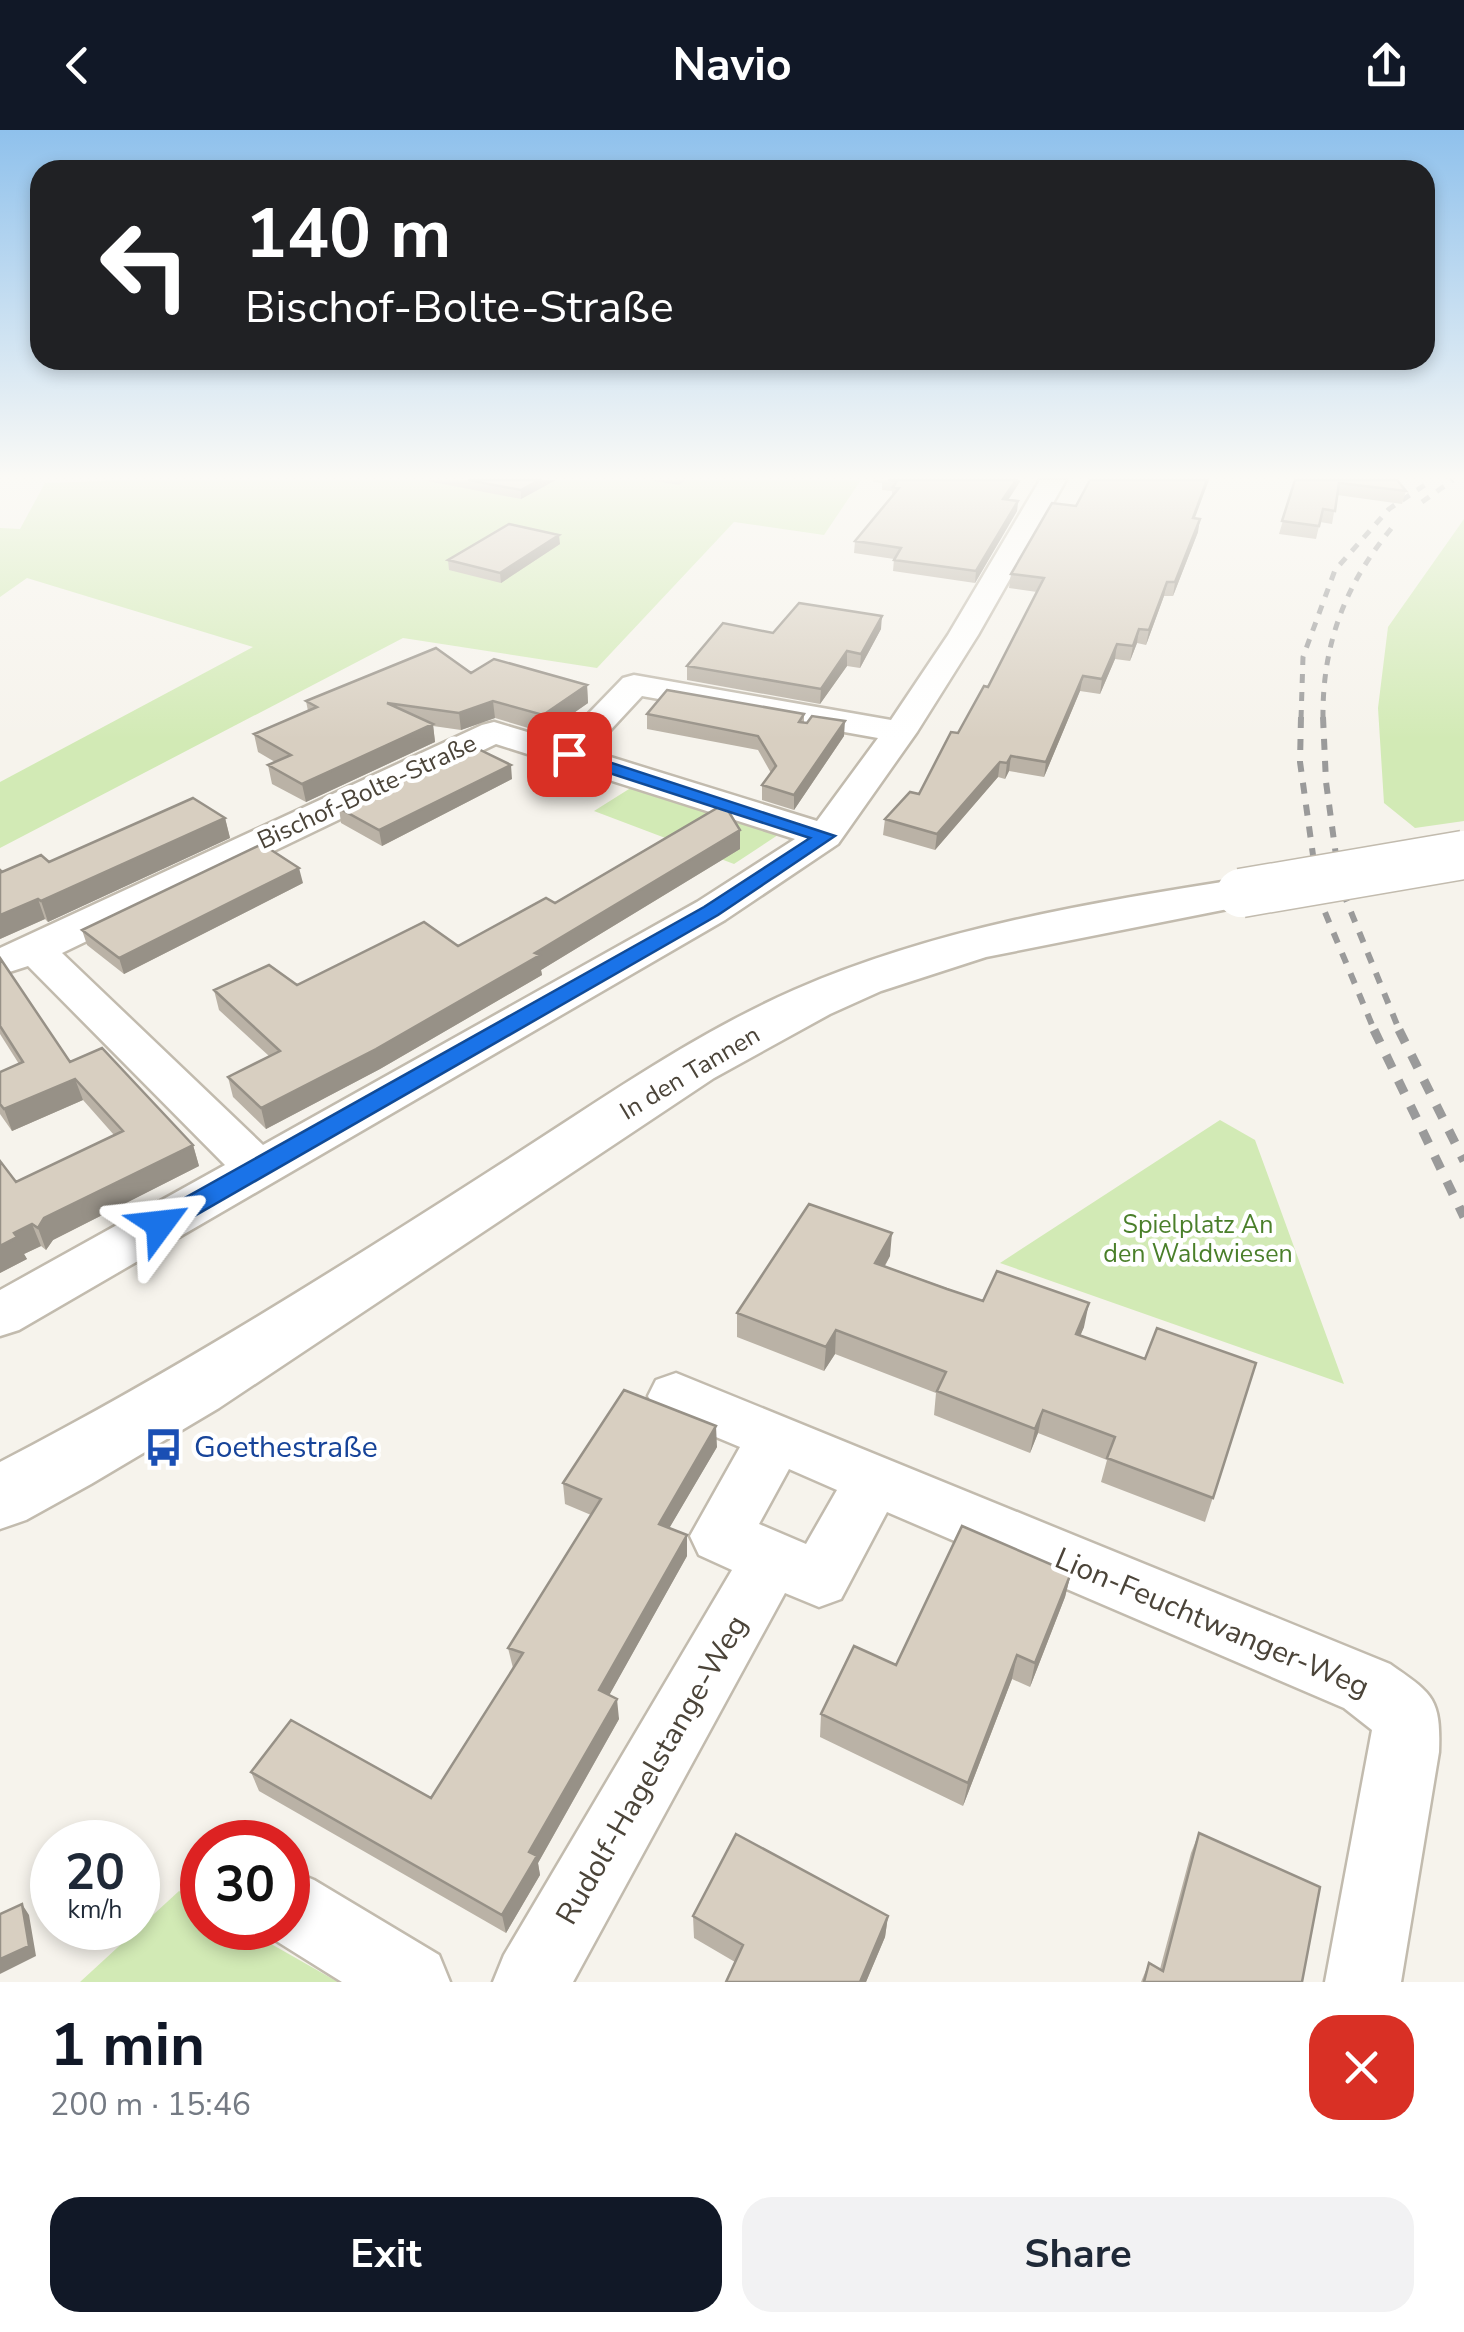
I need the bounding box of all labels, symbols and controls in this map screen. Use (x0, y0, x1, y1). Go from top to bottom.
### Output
text: Navio (672, 35, 792, 96)
icon: back (50, 38, 105, 93)
icon: share (1359, 38, 1414, 93)
text: 140 m (245, 186, 451, 282)
icon: left (80, 200, 210, 330)
text: Bischof-Bolte-Straße (245, 277, 674, 338)
pin (527, 712, 612, 797)
street label: Bischof-Bolte-Straße (252, 726, 482, 858)
icon: arrive (542, 727, 597, 782)
street label: In den Tannen (614, 1018, 766, 1128)
position arrow (108, 1172, 212, 1276)
park label: Spielplatz An den Waldwiesen (1103, 1208, 1293, 1271)
bus stop icon: Goethestraße (143, 1426, 185, 1468)
place label: Goethestraße (194, 1427, 378, 1468)
street label: Lion-Feuchtwanger-Weg (1049, 1538, 1375, 1708)
street label: Rudolf-Hagelstange-Weg (547, 1608, 757, 1932)
speed limit sign: 30 (180, 1820, 310, 1950)
text: 20 (65, 1838, 125, 1907)
text: km/h (67, 1893, 123, 1927)
text: 1 min (50, 2004, 205, 2086)
button: close (1309, 2015, 1414, 2120)
text: 200 m · 15:46 (50, 2083, 251, 2126)
button: Exit (50, 2197, 722, 2312)
button: Share (742, 2197, 1414, 2312)

